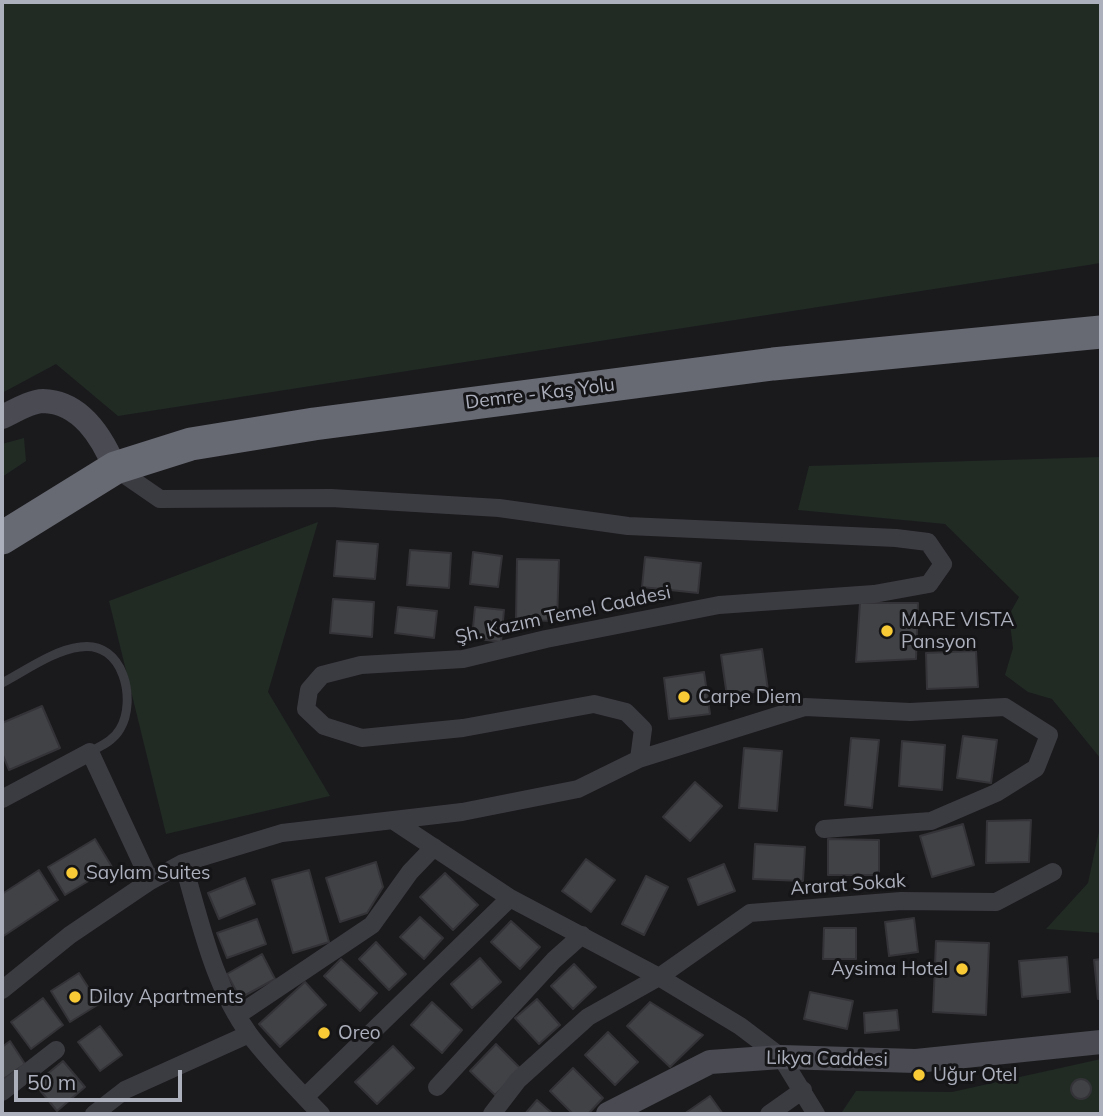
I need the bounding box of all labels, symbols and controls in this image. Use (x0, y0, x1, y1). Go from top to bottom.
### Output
street label: Demre - Kaş Yolu (464, 374, 616, 414)
street label: Şh. Kazım Temel Caddesi (453, 581, 673, 649)
place label: MARE VISTA Pansyon (901, 609, 1014, 653)
marker: MARE VISTA Pansyon (879, 623, 895, 639)
place label: Carpe Diem (698, 686, 801, 708)
marker: Carpe Diem (676, 689, 692, 705)
place label: Saylam Suites (86, 862, 210, 884)
marker: Saylam Suites (64, 865, 80, 881)
street label: Ararat Sokak (790, 870, 906, 900)
place label: Aysima Hotel (831, 958, 948, 980)
marker: Aysima Hotel (954, 961, 970, 977)
place label: Dilay Apartments (89, 986, 244, 1008)
marker: Dilay Apartments (67, 989, 83, 1005)
place label: Oreo (338, 1022, 381, 1044)
marker: Oreo (316, 1025, 332, 1041)
street label: Likya Caddesi (766, 1047, 888, 1071)
scale bar (18, 1056, 186, 1100)
place label: Uğur Otel (933, 1064, 1017, 1086)
marker: Uğur Otel (911, 1067, 927, 1083)
text: 50 m (27, 1069, 76, 1095)

